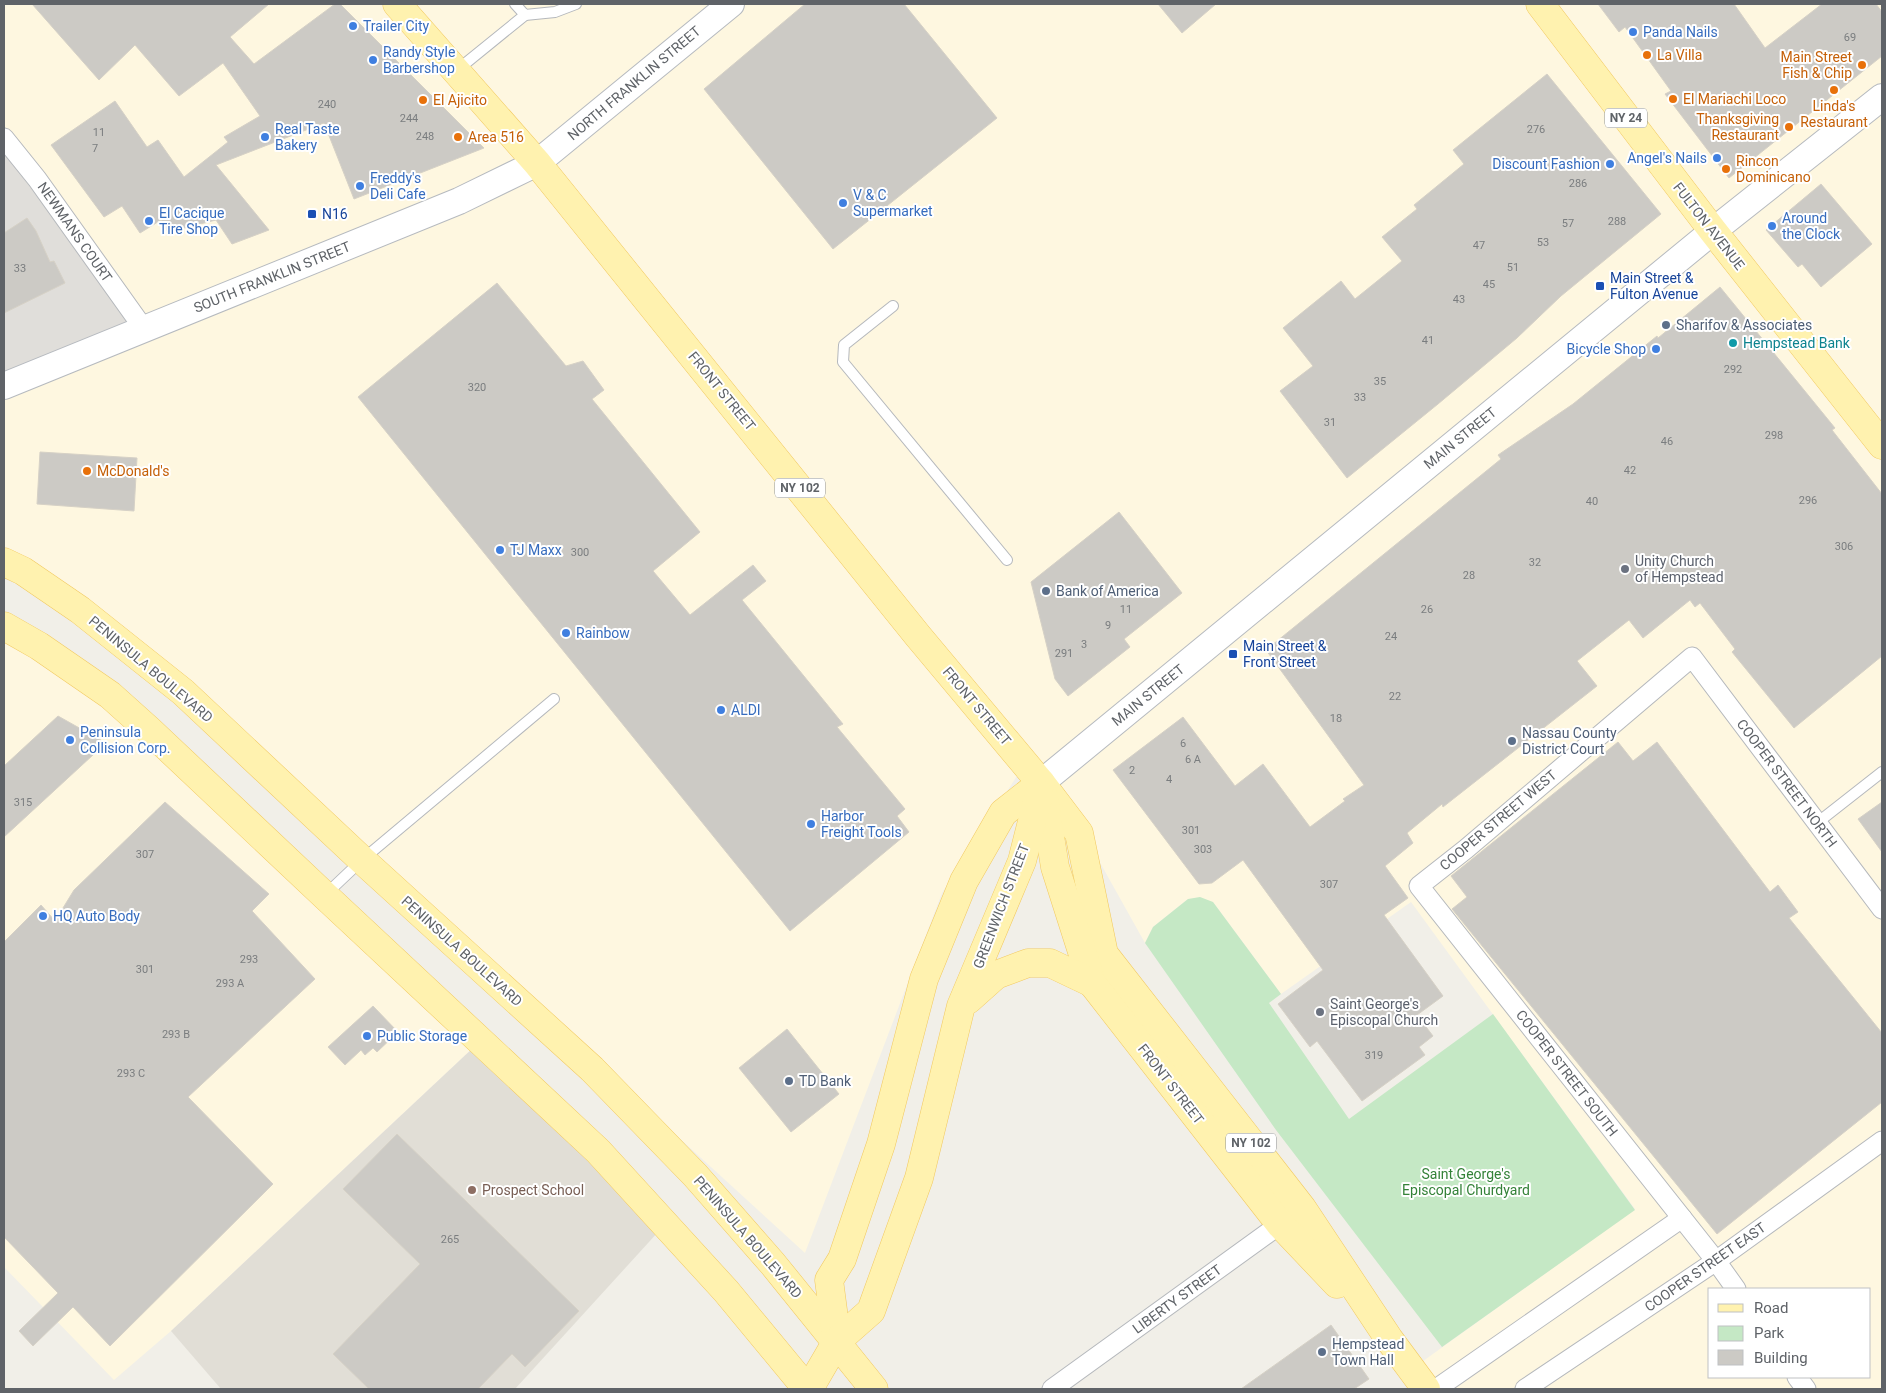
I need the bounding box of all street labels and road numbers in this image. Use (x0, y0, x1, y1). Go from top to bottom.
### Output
street label: NORTH FRANKLIN STREET (564, 22, 704, 143)
road number: NY 24 (1605, 109, 1647, 128)
street label: NEWMANS COURT (35, 179, 116, 285)
street label: FULTON AVENUE (1670, 179, 1748, 273)
street label: SOUTH FRANKLIN STREET (191, 238, 353, 316)
street label: FRONT STREET (685, 348, 759, 434)
street label: MAIN STREET (1421, 404, 1500, 472)
road number: NY 102 (775, 478, 825, 498)
street label: PENINSULA BOULEVARD (86, 613, 216, 725)
street label: MAIN STREET (1109, 661, 1188, 729)
street label: FRONT STREET (940, 664, 1015, 749)
street label: COOPER STREET NORTH (1734, 716, 1840, 850)
street label: COOPER STREET WEST (1436, 766, 1560, 873)
street label: GREENWICH STREET (970, 841, 1032, 971)
street label: PENINSULA BOULEVARD (398, 893, 526, 1009)
street label: COOPER STREET SOUTH (1513, 1007, 1621, 1139)
street label: FRONT STREET (1135, 1041, 1208, 1128)
road number: NY 102 (1226, 1134, 1276, 1152)
street label: PENINSULA BOULEVARD (691, 1173, 805, 1301)
street label: COOPER STREET EAST (1641, 1219, 1769, 1315)
street label: LIBERTY STREET (1129, 1261, 1225, 1337)

